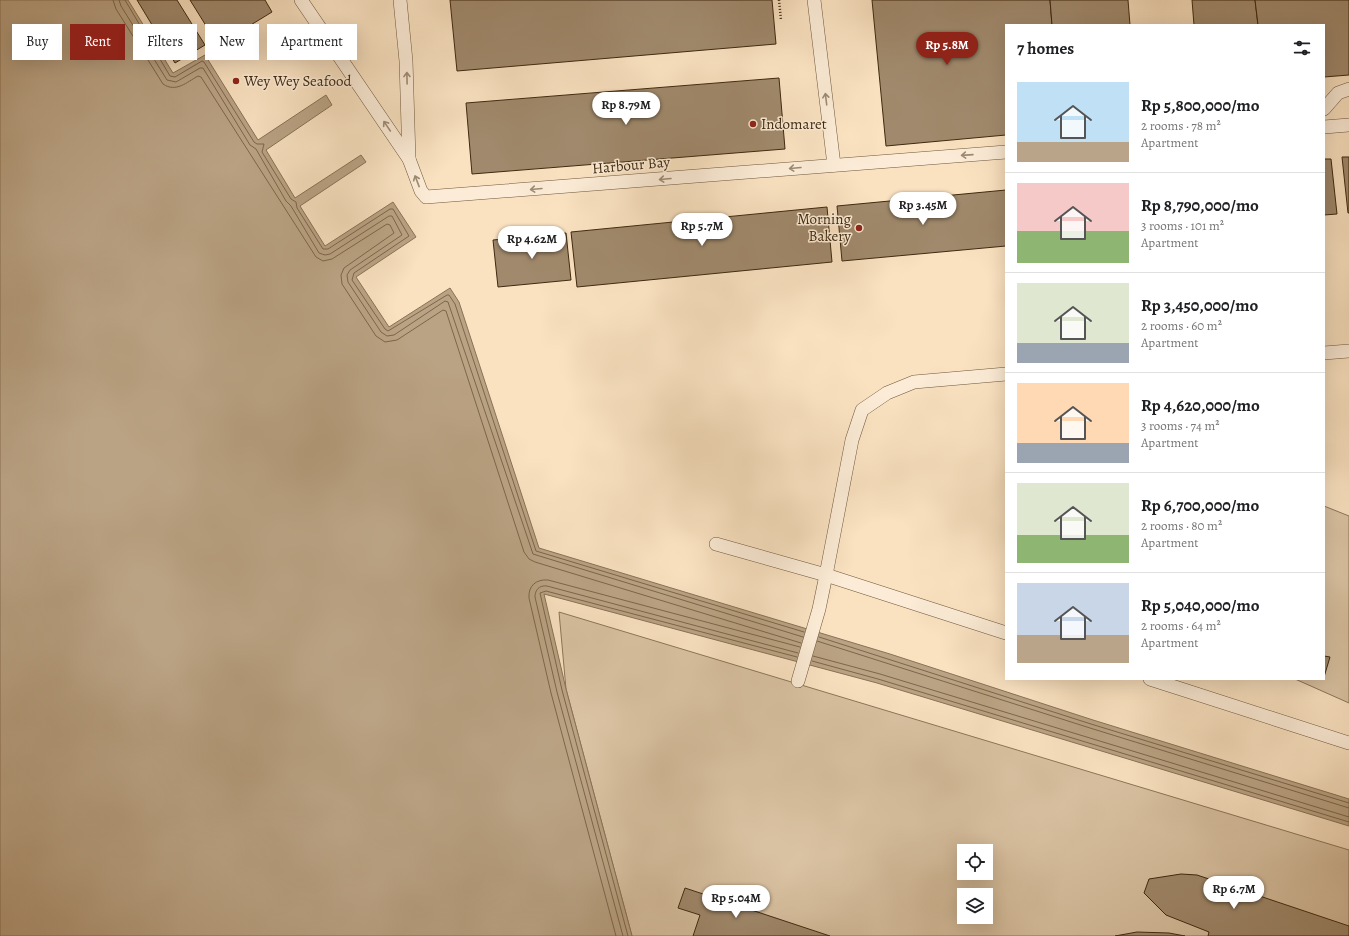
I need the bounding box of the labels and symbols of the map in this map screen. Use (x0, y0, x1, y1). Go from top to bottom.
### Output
pin: Rp 5.8M (910, 32, 984, 66)
place label: Wey Wey Seafood (243, 71, 352, 91)
one-way arrow (403, 72, 411, 85)
marker: Wey Wey Seafood (231, 76, 241, 86)
pin: Rp 8.79M (585, 92, 667, 126)
one-way arrow (822, 92, 830, 105)
place label: Indomaret (761, 114, 827, 134)
marker: Indomaret (748, 119, 758, 129)
one-way arrow (383, 121, 391, 132)
one-way arrow (961, 151, 974, 158)
street label: Harbour Bay (591, 152, 671, 178)
one-way arrow (789, 165, 802, 172)
one-way arrow (659, 175, 672, 182)
one-way arrow (413, 176, 421, 188)
one-way arrow (530, 186, 543, 193)
pin: Rp 3.45M (882, 192, 964, 226)
place label: Morning Bakery (797, 209, 851, 246)
pin: Rp 5.7M (665, 213, 739, 247)
marker: Morning Bakery (854, 223, 864, 233)
pin: Rp 4.62M (491, 226, 573, 260)
pin: Rp 6.7M (1197, 876, 1271, 910)
pin: Rp 5.04M (695, 885, 777, 919)

